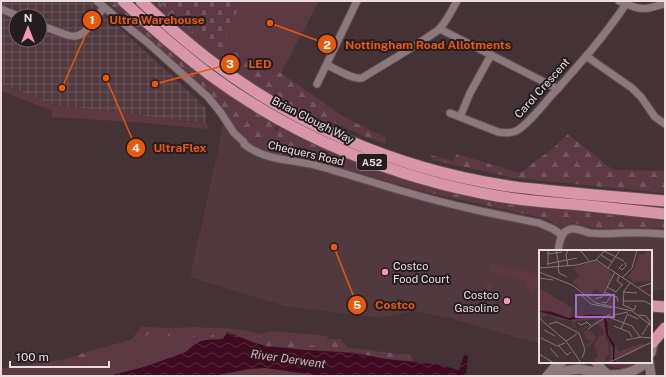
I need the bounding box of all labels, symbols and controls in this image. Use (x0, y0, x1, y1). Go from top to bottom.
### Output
north arrow (8, 8, 48, 48)
callout: Ultra Warehouse (82, 8, 213, 32)
text: N (24, 12, 32, 24)
text: 1 (89, 13, 95, 27)
text: Ultra Warehouse (109, 13, 205, 27)
callout: Nottingham Road Allotments (317, 32, 520, 56)
text: 2 (323, 38, 331, 52)
text: Nottingham Road Allotments (345, 38, 511, 52)
callout: LED (220, 52, 280, 76)
street label: Carol Crescent (512, 56, 572, 120)
text: 3 (226, 57, 234, 71)
text: LED (248, 57, 272, 71)
street label: Brian Clough Way (270, 94, 356, 146)
callout: UltraFlex (126, 136, 215, 160)
street label: Chequers Road (267, 138, 345, 168)
text: 4 (132, 141, 140, 155)
text: UltraFlex (153, 141, 207, 155)
road number: A52 (357, 154, 387, 170)
inset map (539, 250, 652, 363)
place label: Costco Food Court (393, 260, 450, 285)
marker: Costco Food Court (380, 267, 390, 277)
place label: Costco Gasoline (454, 289, 499, 314)
callout: Costco (347, 293, 423, 317)
marker: Costco Gasoline (502, 296, 512, 306)
text: 5 (353, 298, 361, 312)
text: Costco (375, 298, 415, 312)
scale bar (10, 343, 109, 369)
water label: River Derwent (249, 347, 327, 371)
text: 100 m (16, 350, 49, 364)

